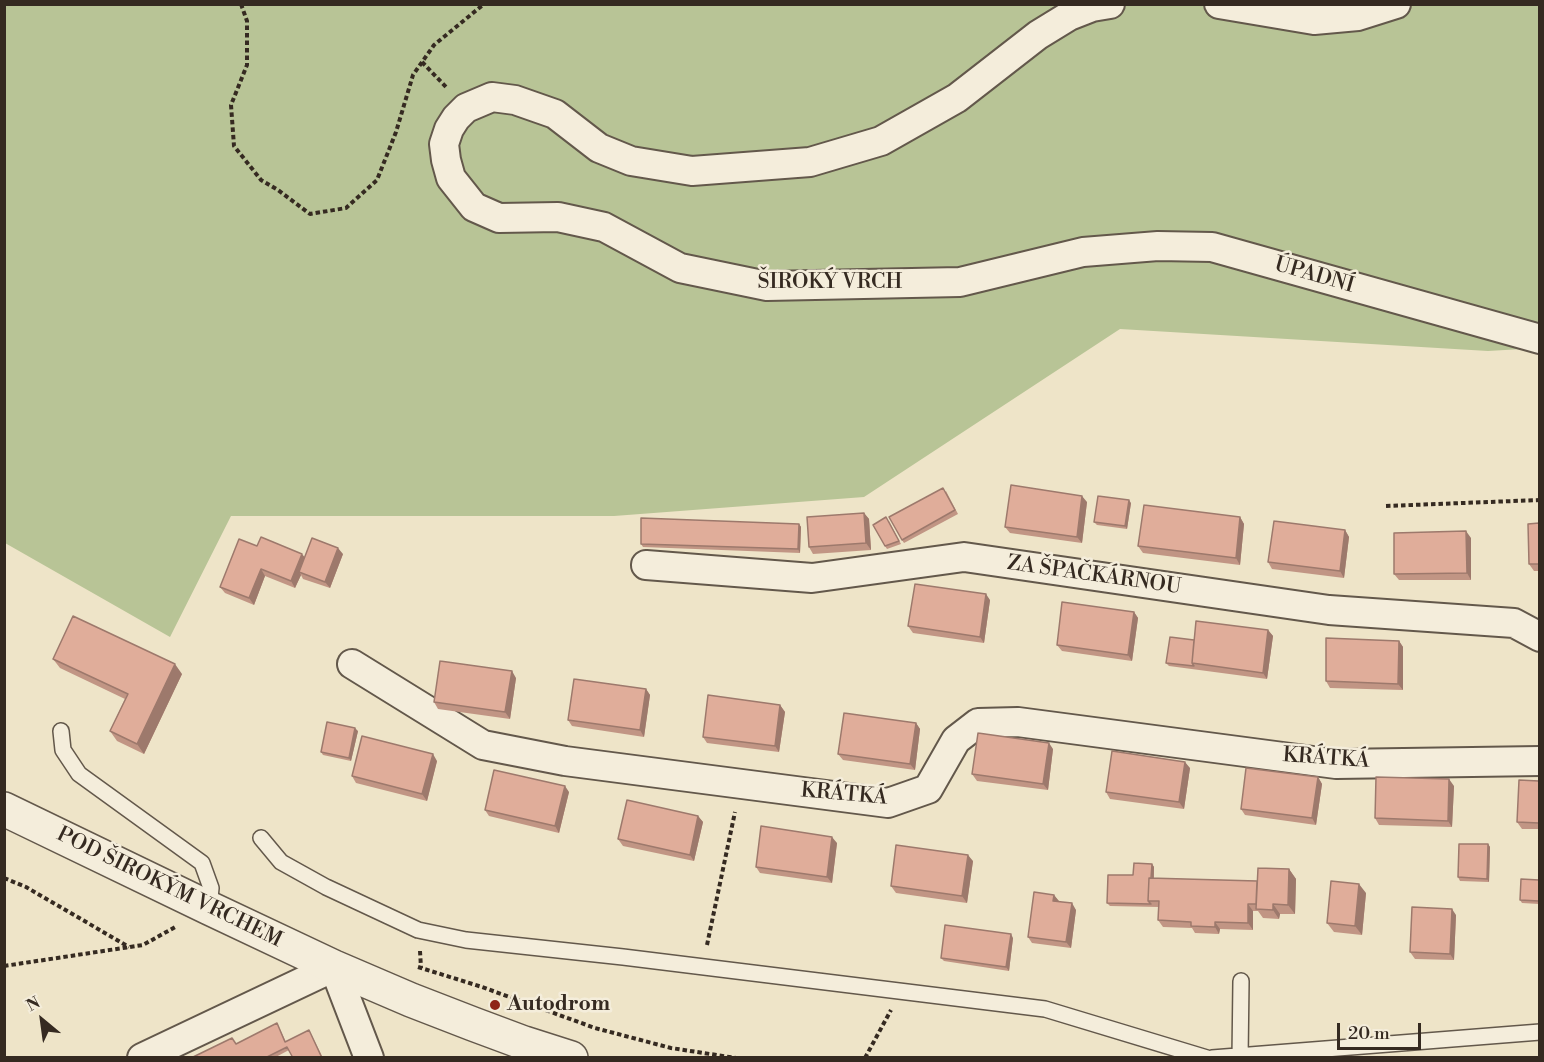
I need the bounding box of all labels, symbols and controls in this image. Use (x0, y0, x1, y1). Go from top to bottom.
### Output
street label: ÚPADNÍ (1271, 253, 1357, 299)
street label: ŠIROKÝ VRCH (758, 270, 902, 296)
street label: ZA ŠPAČKÁRNOU (1005, 551, 1183, 601)
street label: KRÁTKÁ (1282, 743, 1370, 775)
street label: KRÁTKÁ (800, 779, 888, 811)
street label: POD ŠIROKÝM VRCHEM (52, 822, 286, 954)
north arrow (12, 990, 72, 1050)
text: N (23, 992, 44, 1016)
place label: Autodrom (507, 992, 610, 1018)
marker: Autodrom (488, 998, 502, 1012)
scale bar (1340, 1011, 1424, 1049)
text: 20 m (1348, 1022, 1390, 1045)

